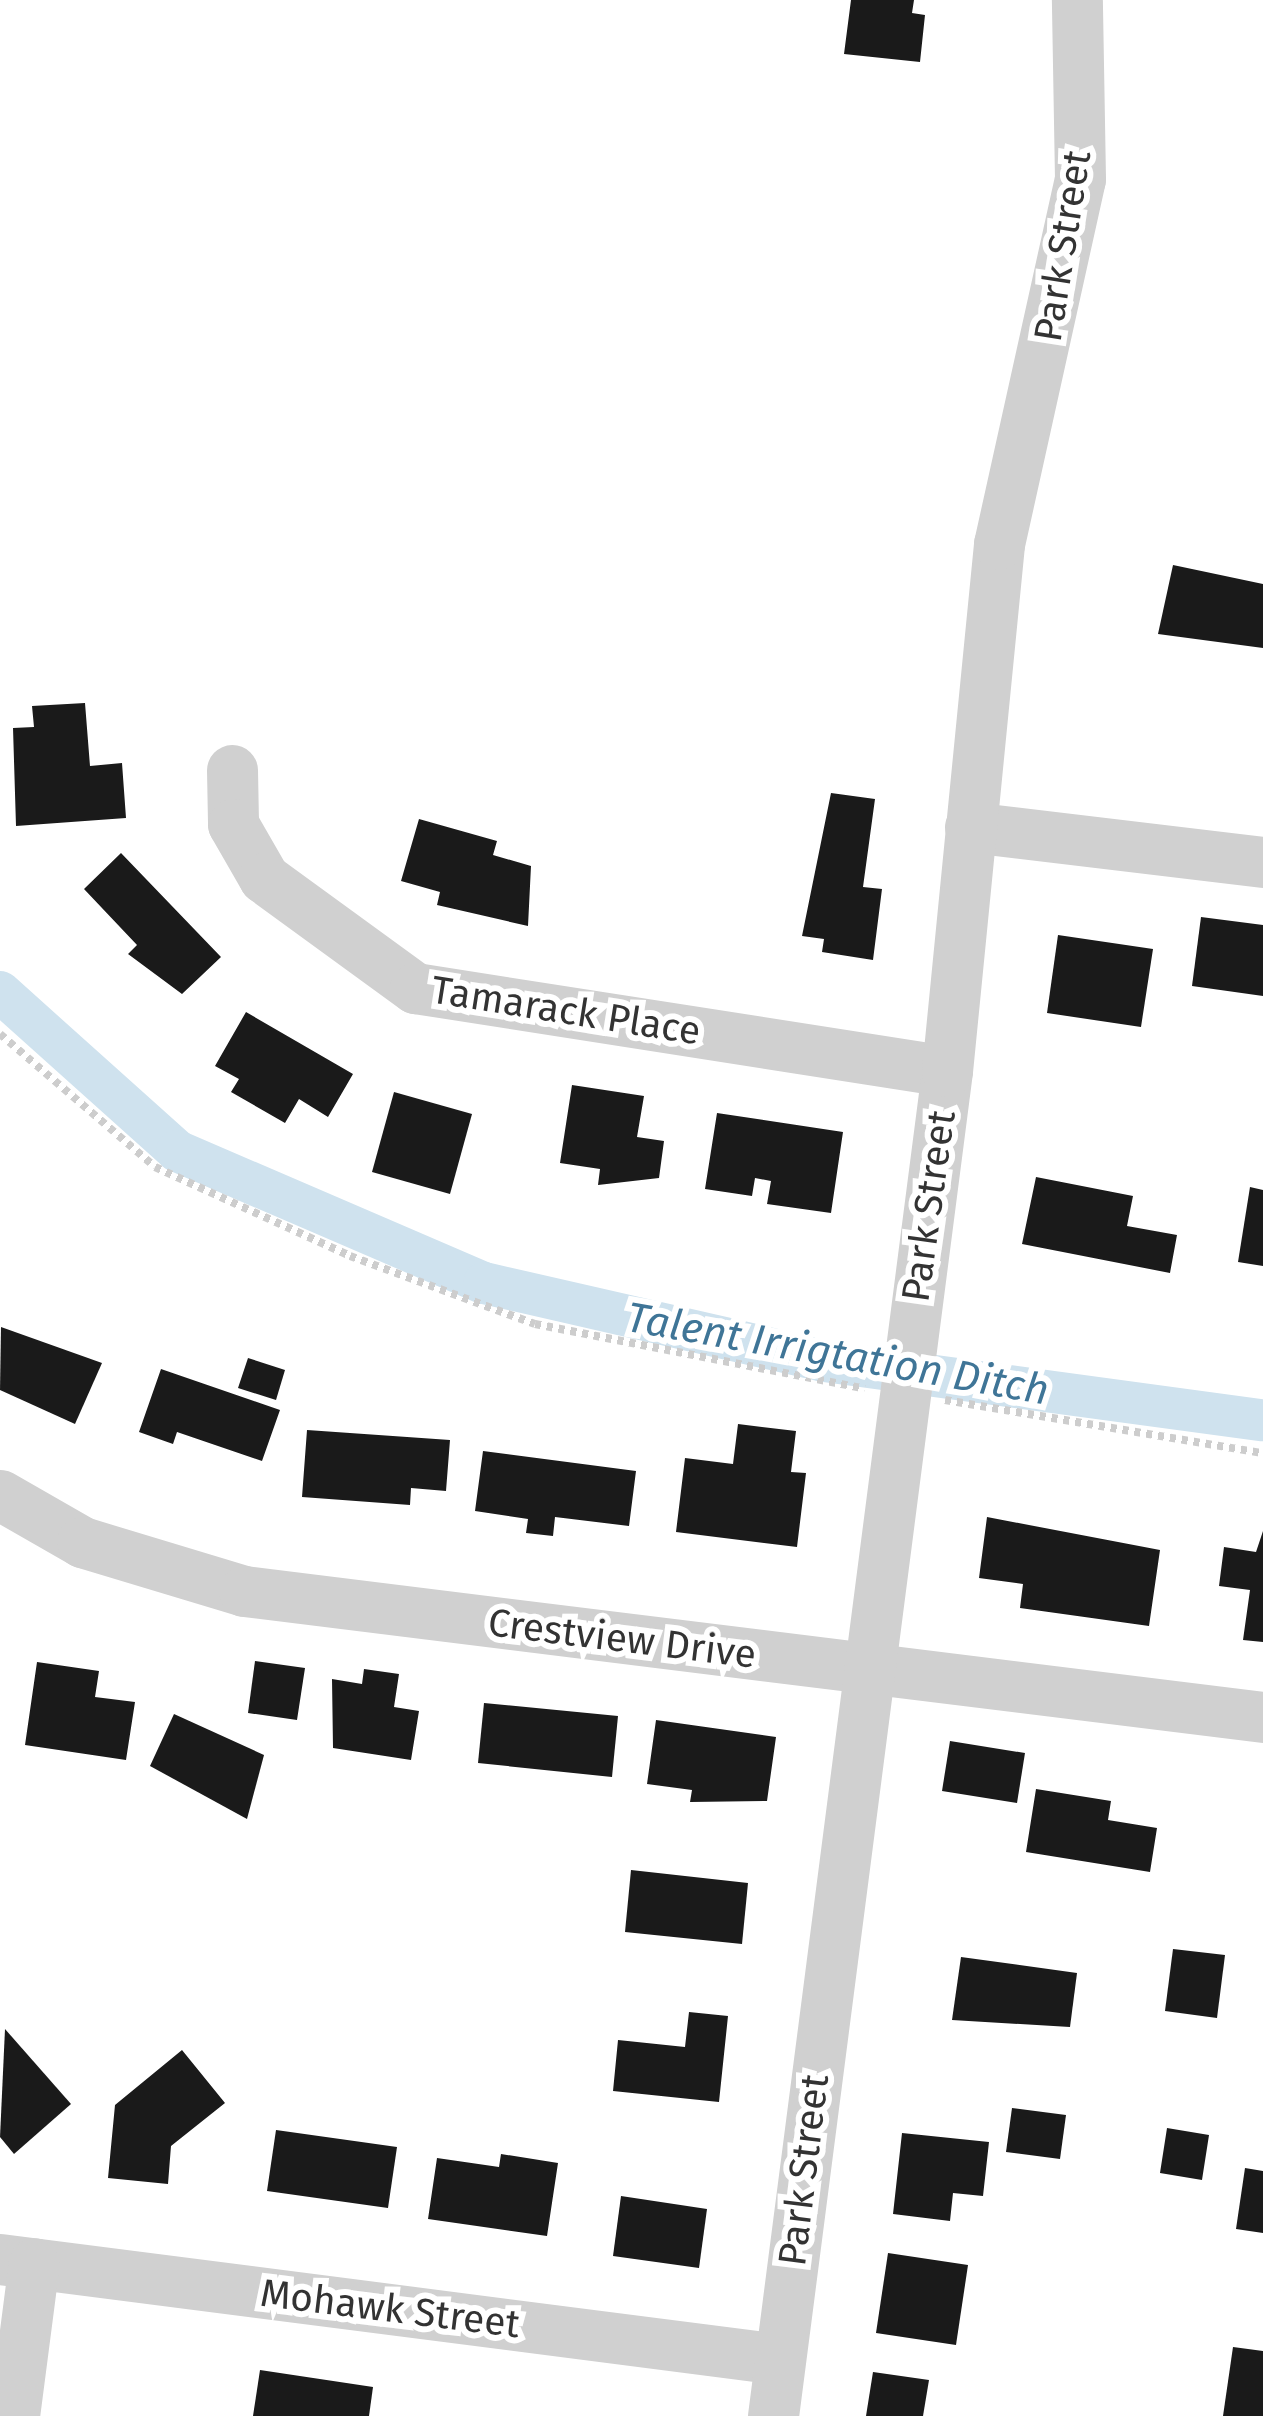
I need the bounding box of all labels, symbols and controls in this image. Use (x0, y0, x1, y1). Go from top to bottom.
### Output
street label: Park Street (1025, 147, 1101, 345)
street label: Tamarack Place (428, 967, 704, 1055)
street label: Park Street (892, 1107, 966, 1305)
water label: Talent Irrigtation Ditch (623, 1292, 1053, 1416)
street label: Crestview Drive (485, 1599, 759, 1679)
street label: Park Street (769, 2071, 839, 2269)
street label: Mohawk Street (258, 2270, 522, 2348)

